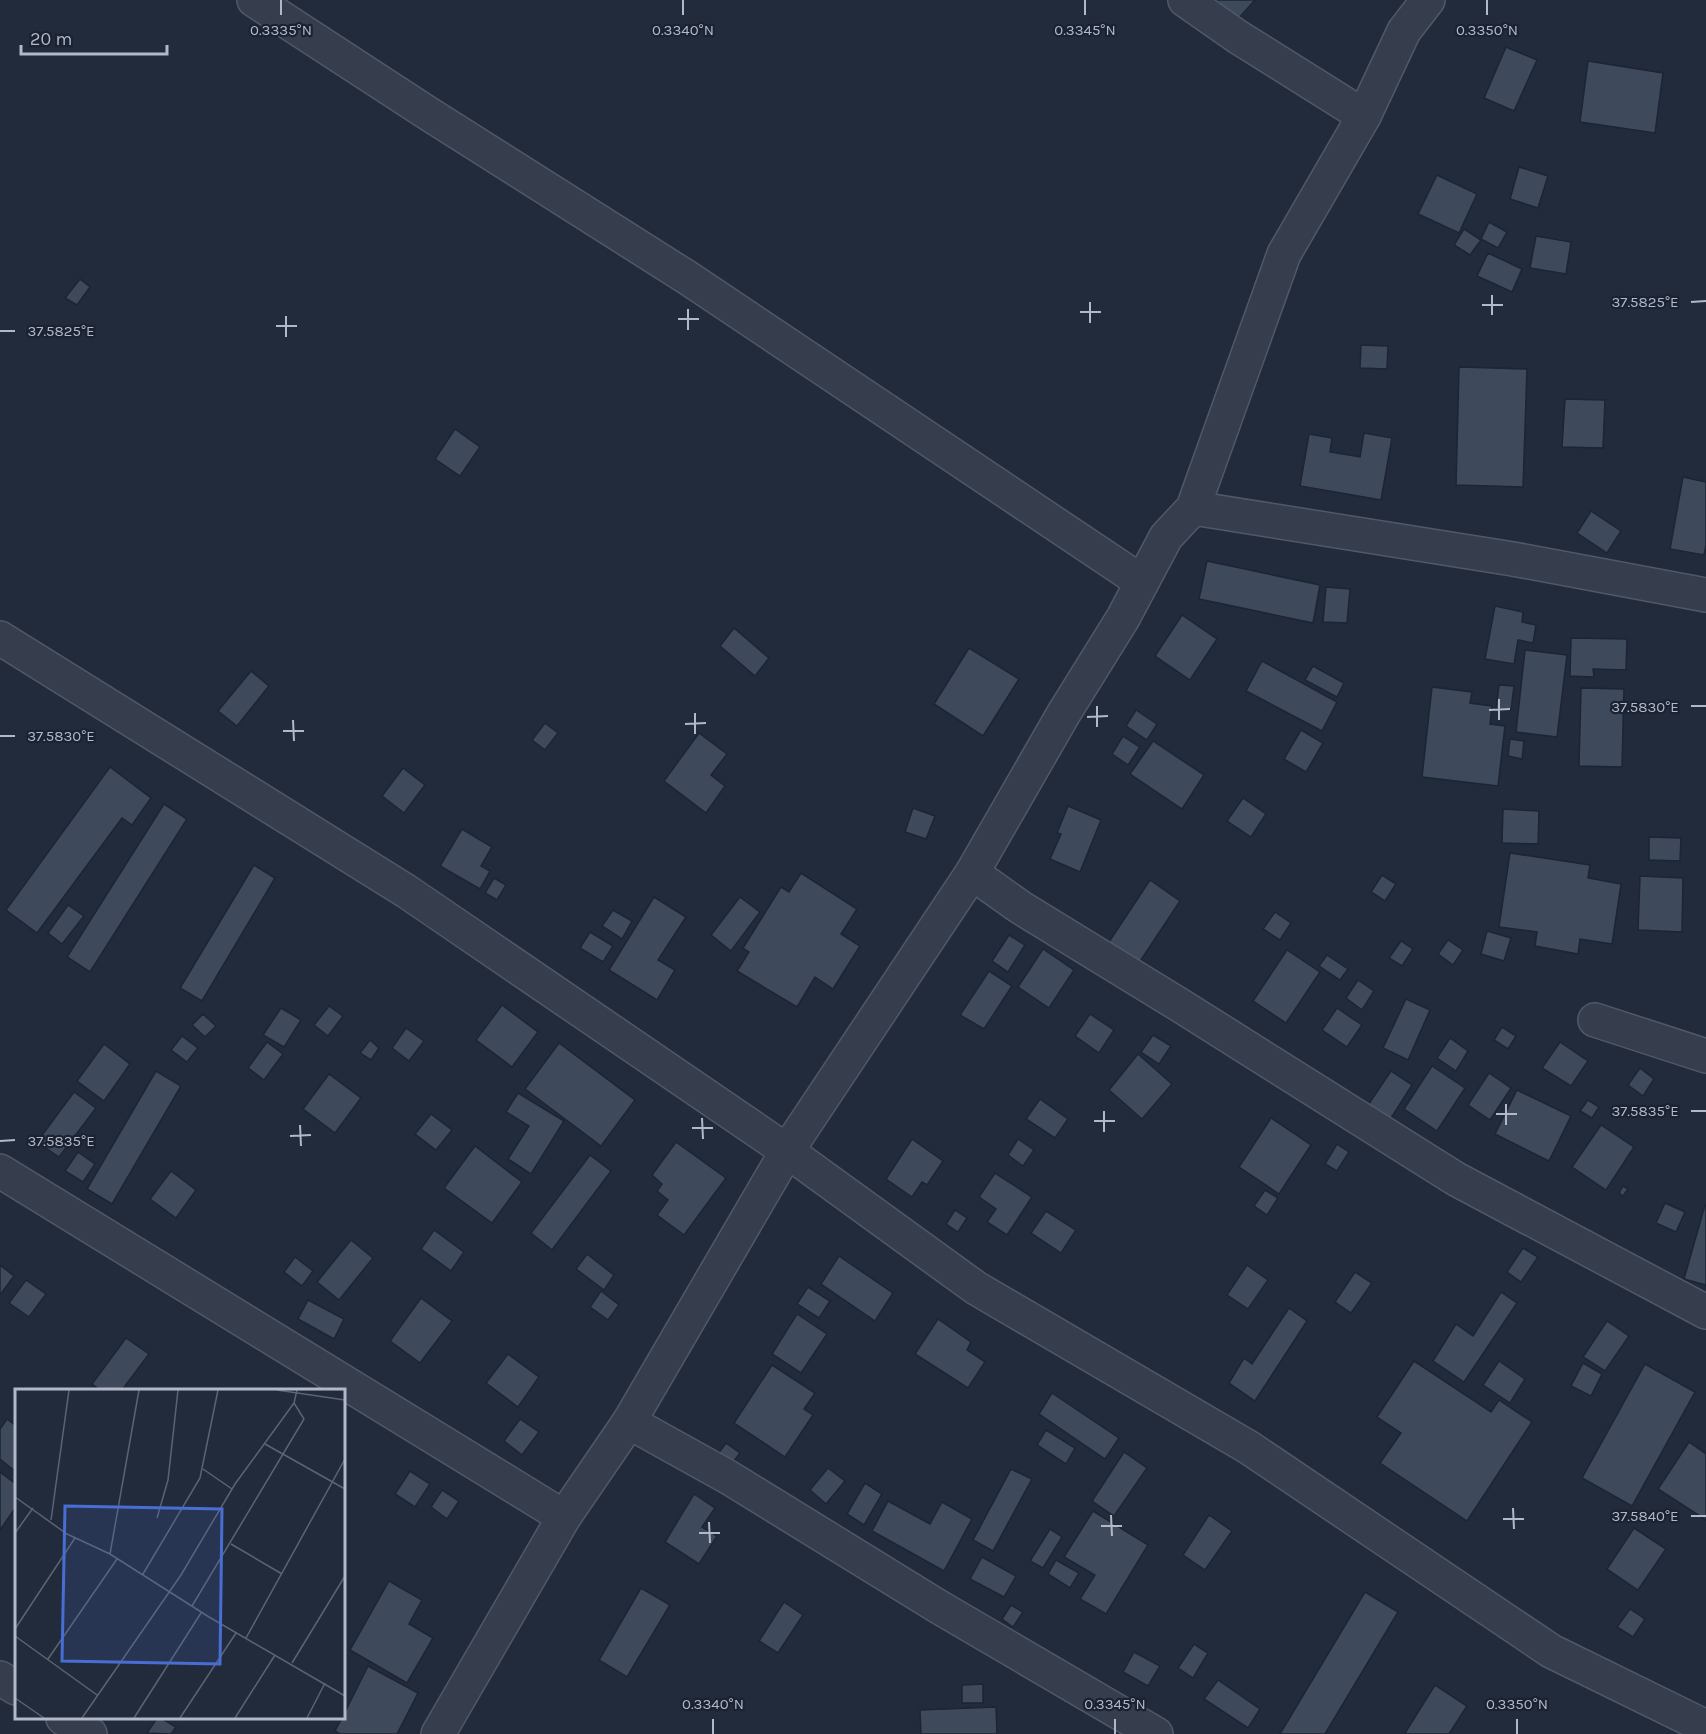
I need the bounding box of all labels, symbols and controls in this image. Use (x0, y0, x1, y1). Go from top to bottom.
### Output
scale bar (21, 18, 166, 56)
text: 0.3335°N (250, 21, 312, 39)
text: 0.3340°N (652, 21, 714, 39)
text: 0.3345°N (1054, 21, 1116, 39)
text: 0.3350°N (1456, 21, 1518, 39)
text: 20 m (30, 28, 72, 50)
text: 37.5825°E (1612, 293, 1678, 311)
text: 37.5825°E (28, 322, 94, 340)
text: 37.5830°E (1611, 698, 1679, 716)
text: 37.5830°E (27, 727, 95, 745)
text: 37.5835°E (1611, 1102, 1679, 1120)
text: 37.5835°E (27, 1132, 95, 1150)
inset map (15, 1389, 345, 1719)
text: 37.5840°E (1611, 1507, 1679, 1525)
text: 0.3340°N (682, 1695, 744, 1713)
text: 0.3345°N (1084, 1695, 1146, 1713)
text: 0.3350°N (1486, 1695, 1548, 1713)

